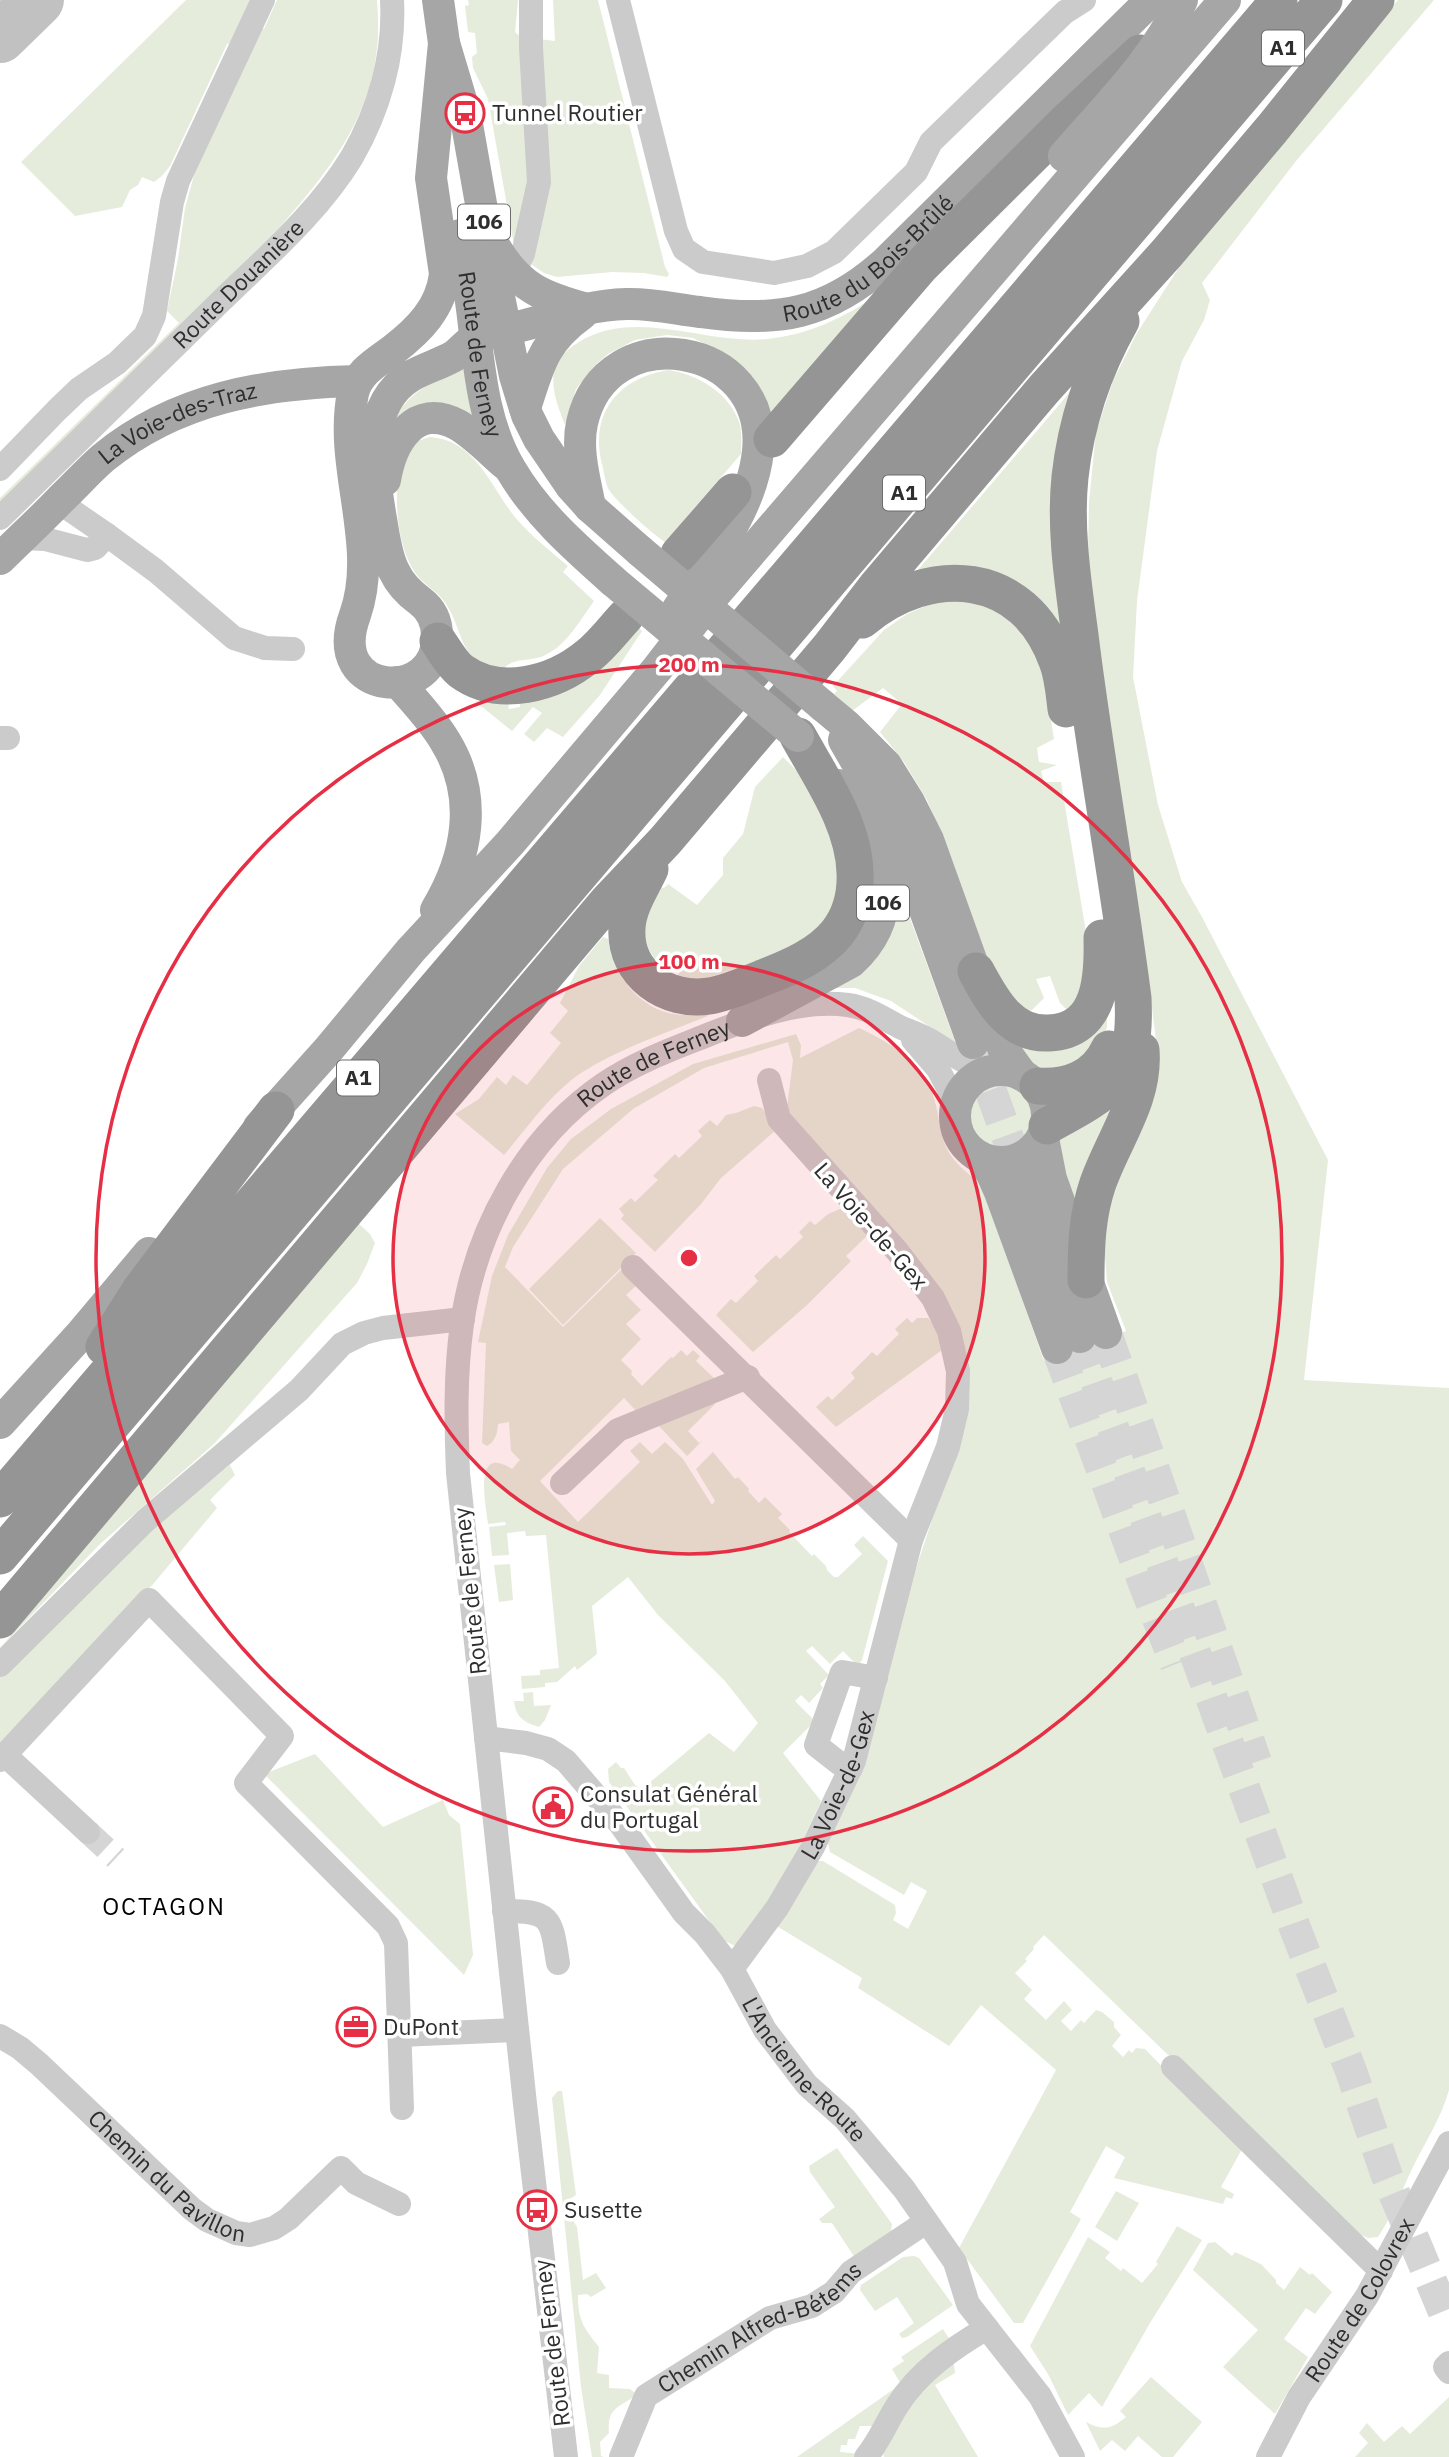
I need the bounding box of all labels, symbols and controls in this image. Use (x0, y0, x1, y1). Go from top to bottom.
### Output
road number: A1 (1262, 30, 1304, 66)
bus stop icon: Tunnel Routier (444, 92, 486, 134)
place label: Tunnel Routier (492, 97, 643, 127)
street label: Route du Bois-Brûlé (780, 187, 960, 328)
road number: 106 (458, 204, 510, 240)
street label: Route Douanière (166, 213, 310, 354)
street label: Route de Ferney (452, 269, 510, 442)
street label: La Voie-des-Traz (91, 374, 259, 470)
road number: A1 (883, 476, 925, 510)
text: 200 m (658, 650, 720, 678)
road number: 106 (857, 886, 909, 920)
text: 100 m (658, 947, 720, 975)
street label: Route de Ferney (570, 1011, 735, 1113)
road number: A1 (337, 1060, 379, 1096)
street label: La Voie-de-Gex (808, 1155, 935, 1295)
centre of rings (677, 1246, 701, 1270)
street label: Route de Ferney (445, 1505, 493, 1676)
street label: La Voie-de-Gex (793, 1707, 881, 1865)
place label: Consulat Général du Portugal (580, 1778, 758, 1834)
public building icon: Consulat Général du Portugal (532, 1786, 574, 1828)
district label: OCTAGON (102, 1890, 226, 1922)
street label: L'Ancienne-Route (736, 1991, 874, 2148)
office icon: DuPont (335, 2006, 377, 2048)
place label: DuPont (383, 2011, 459, 2041)
street label: Chemin du Pavillon (82, 2103, 248, 2248)
bus stop icon: Susette (516, 2189, 558, 2231)
place label: Susette (564, 2194, 643, 2224)
street label: Route de Colovrex (1297, 2212, 1420, 2388)
street label: Chemin Alfred-Bétems (651, 2253, 867, 2399)
street label: Route de Ferney (526, 2257, 576, 2428)

